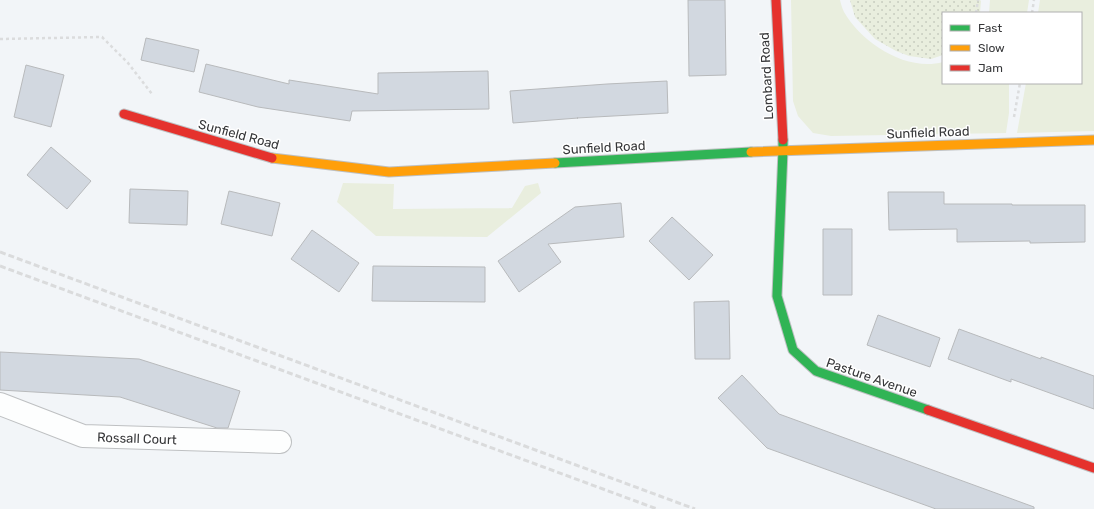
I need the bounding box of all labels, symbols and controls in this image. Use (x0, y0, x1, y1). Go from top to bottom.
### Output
legend (942, 12, 1082, 84)
text: Fast (978, 21, 1002, 35)
street label: Lombard Road (757, 32, 776, 120)
text: Slow (978, 41, 1005, 55)
text: Jam (978, 61, 1003, 75)
street label: Sunfield Road (197, 116, 281, 152)
street label: Sunfield Road (886, 124, 970, 141)
street label: Sunfield Road (562, 138, 646, 157)
street label: Pasture Avenue (824, 355, 919, 400)
street label: Rossall Court (97, 430, 177, 447)

